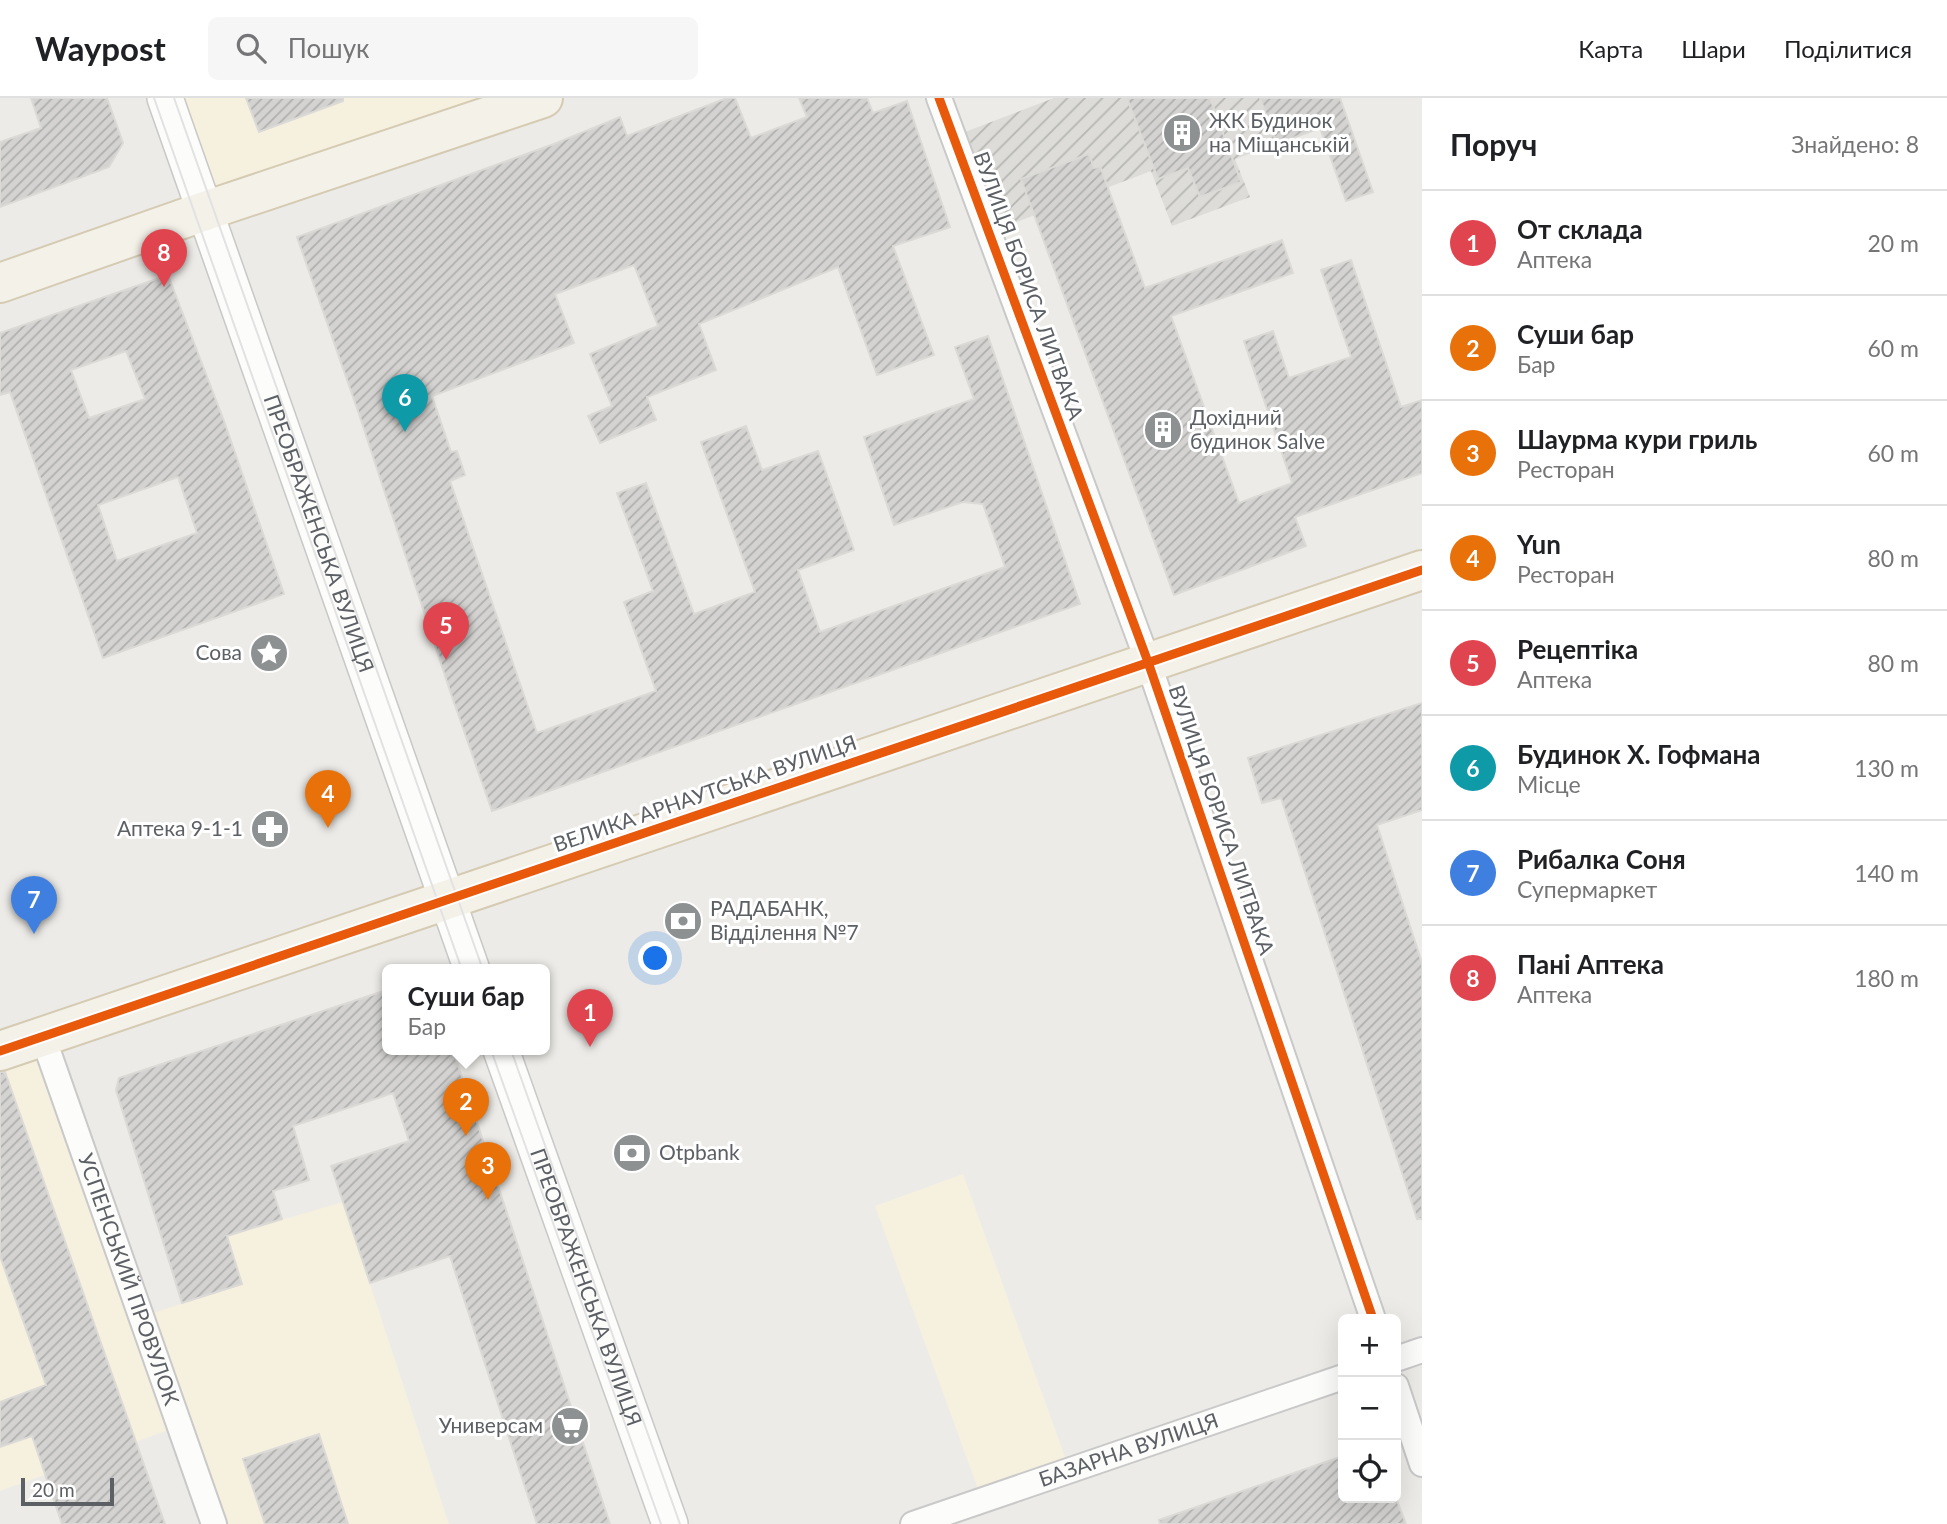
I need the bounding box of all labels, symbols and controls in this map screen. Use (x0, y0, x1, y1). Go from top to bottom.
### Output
search box (208, 17, 698, 80)
text: Waypost (35, 28, 166, 68)
icon: search (232, 29, 270, 67)
text: Пошук (288, 32, 370, 64)
text: Карта (1578, 34, 1643, 63)
text: Шари (1681, 34, 1746, 63)
text: Поділитися (1784, 34, 1912, 63)
place label: ЖК Будинок на Міщанській (1209, 107, 1350, 156)
building icon: ЖК Будинок на Міщанській (1161, 112, 1203, 154)
text: Поруч (1450, 126, 1537, 162)
text: Знайдено: 8 (1791, 130, 1919, 158)
street label: ВУЛИЦЯ БОРИСА ЛИТВАКА (969, 148, 1090, 424)
text: От склада (1517, 213, 1643, 245)
pin: 8 (141, 229, 187, 287)
text: 1 (1466, 229, 1480, 257)
text: 20 m (1868, 229, 1919, 257)
text: Аптека (1517, 245, 1592, 273)
text: Суши бар (1517, 318, 1634, 350)
text: 2 (1466, 334, 1480, 362)
text: 60 m (1868, 334, 1919, 362)
text: Бар (1517, 350, 1556, 378)
pin: 6 (382, 374, 428, 432)
street label: ПРЕОБРАЖЕНСЬКА ВУЛИЦЯ (259, 391, 380, 676)
place label: Дохідний будинок Salve (1190, 404, 1325, 453)
building icon: Дохідний будинок Salve (1142, 409, 1184, 451)
text: Шаурма кури гриль (1517, 423, 1757, 455)
text: 3 (1466, 439, 1480, 467)
text: 60 m (1868, 439, 1919, 467)
text: Ресторан (1517, 455, 1615, 483)
text: Yun (1517, 528, 1561, 560)
text: 4 (1466, 544, 1480, 572)
text: 80 m (1868, 544, 1919, 572)
text: Ресторан (1517, 560, 1615, 588)
pin: 5 (423, 602, 469, 660)
place icon: Сова (248, 632, 290, 674)
text: Рецептіка (1517, 633, 1638, 665)
place label: Сова (195, 639, 242, 664)
text: 5 (1466, 649, 1480, 677)
text: 80 m (1868, 649, 1919, 677)
text: Аптека (1517, 665, 1592, 693)
street label: ВУЛИЦЯ БОРИСА ЛИТВАКА (1164, 681, 1281, 958)
street label: ВЕЛИКА АРНАУТСЬКА ВУЛИЦЯ (550, 729, 859, 856)
text: Будинок Х. Гофмана (1517, 738, 1760, 770)
text: 6 (1466, 754, 1480, 782)
text: 130 m (1854, 754, 1919, 782)
pin: 4 (305, 770, 351, 828)
text: Місце (1517, 770, 1581, 798)
pharmacy icon: Аптека 9-1-1 (249, 808, 291, 850)
place label: Аптека 9-1-1 (117, 815, 243, 840)
text: Рибалка Соня (1517, 843, 1686, 875)
text: 7 (1466, 859, 1480, 887)
text: 140 m (1854, 859, 1919, 887)
text: Супермаркет (1517, 875, 1657, 903)
pin: 7 (11, 876, 57, 934)
place label: РАДАБАНК, Відділення №7 (710, 895, 859, 944)
bank icon: РАДАБАНК, Відділення №7 (662, 900, 704, 942)
your location (638, 941, 672, 975)
text: Панi Аптека (1517, 948, 1664, 980)
popup (382, 964, 550, 1055)
text: 8 (1466, 964, 1480, 992)
text: 180 m (1854, 964, 1919, 992)
text: Суши бар (408, 980, 524, 1012)
text: Аптека (1517, 980, 1592, 1008)
pin: 1 (567, 989, 613, 1047)
text: Бар (408, 1012, 446, 1040)
pin: 2 (443, 1078, 489, 1136)
bank icon: Otpbank (611, 1132, 653, 1174)
place label: Otpbank (659, 1139, 740, 1164)
pin: 3 (465, 1142, 511, 1200)
street label: ПРЕОБРАЖЕНСЬКА ВУЛИЦЯ (526, 1145, 648, 1429)
street label: УСПЕНСЬКИЙ ПРОВУЛОК (74, 1150, 185, 1408)
map controls (1338, 1314, 1401, 1503)
button: + (1338, 1314, 1401, 1377)
button: − (1338, 1377, 1401, 1440)
supermarket icon: Универсам (549, 1405, 591, 1447)
street label: БАЗАРНА ВУЛИЦЯ (1035, 1407, 1221, 1491)
place label: Универсам (439, 1412, 543, 1437)
button: locate (1338, 1440, 1401, 1503)
scale bar (21, 1475, 114, 1507)
text: 20 m (32, 1478, 75, 1501)

